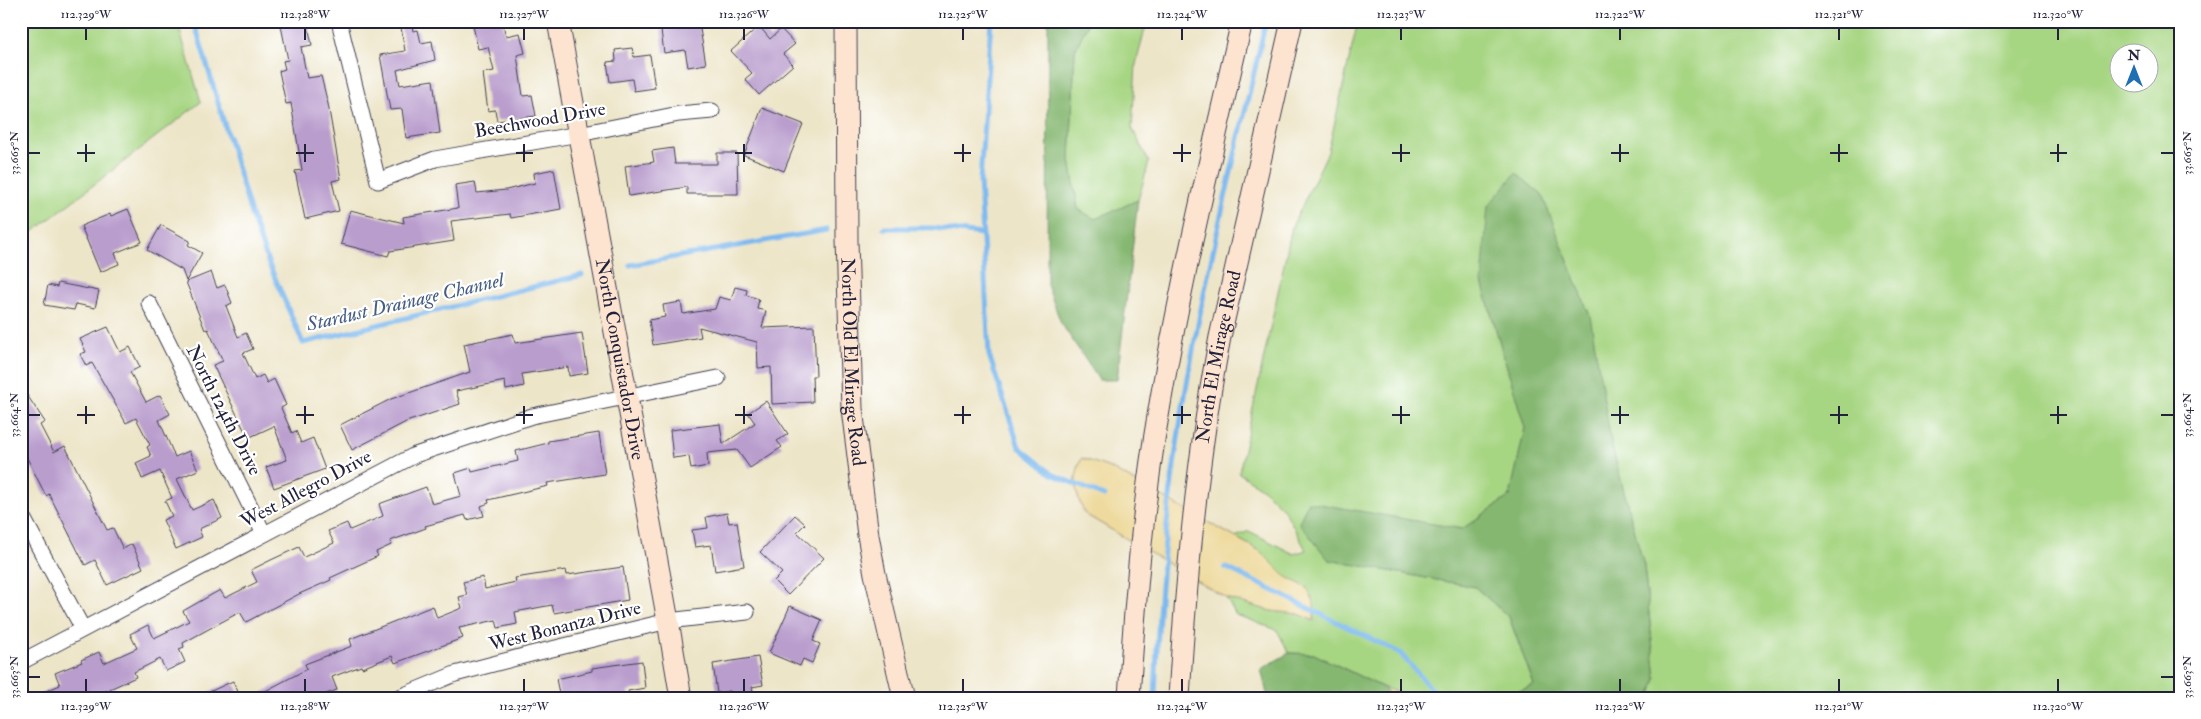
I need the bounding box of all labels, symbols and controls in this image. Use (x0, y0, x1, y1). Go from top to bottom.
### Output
text: 112.329°W (61, 7, 112, 22)
text: 112.328°W (280, 7, 331, 22)
text: 112.327°W (499, 7, 550, 22)
text: 112.326°W (719, 7, 770, 22)
text: 112.325°W (938, 7, 988, 22)
text: 112.324°W (1157, 7, 1208, 22)
text: 112.323°W (1377, 7, 1426, 22)
text: 112.322°W (1595, 7, 1646, 22)
text: 112.321°W (1815, 7, 1864, 22)
text: 112.320°W (2033, 7, 2084, 22)
north arrow (2108, 42, 2158, 92)
text: N (2127, 47, 2141, 64)
street label: Beechwood Drive (473, 97, 607, 143)
text: 33.665°N (7, 131, 22, 175)
text: 33.665°N (2180, 131, 2195, 175)
street label: North Conquistador Drive (590, 257, 650, 462)
street label: North Old El Mirage Road (836, 257, 871, 468)
water label: Stardust Drainage Channel (303, 267, 508, 337)
street label: North El Mirage Road (1191, 268, 1247, 444)
street label: North 124th Drive (181, 341, 267, 479)
text: 33.664°N (7, 392, 22, 438)
text: 33.664°N (2180, 392, 2195, 438)
street label: West Allegro Drive (235, 444, 376, 534)
street label: West Bonanza Drive (486, 596, 644, 657)
text: 33.663°N (7, 655, 22, 699)
text: 33.663°N (2180, 655, 2195, 699)
text: 112.329°W (61, 699, 112, 714)
text: 112.328°W (280, 699, 331, 714)
text: 112.327°W (499, 699, 550, 714)
text: 112.326°W (719, 699, 770, 714)
text: 112.325°W (938, 699, 988, 714)
text: 112.324°W (1157, 699, 1208, 714)
text: 112.323°W (1377, 699, 1426, 714)
text: 112.322°W (1595, 699, 1646, 714)
text: 112.321°W (1815, 699, 1864, 714)
text: 112.320°W (2033, 699, 2084, 714)

